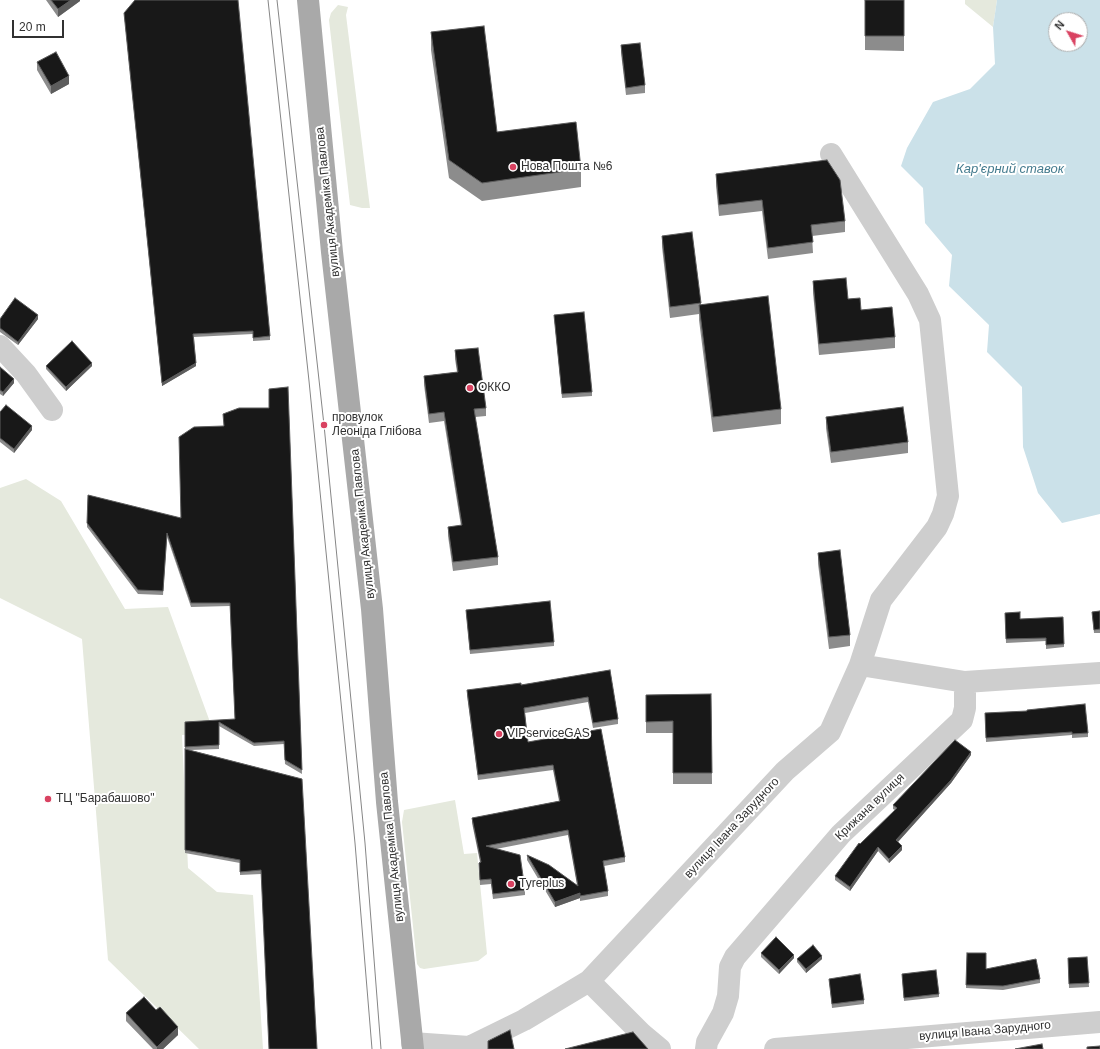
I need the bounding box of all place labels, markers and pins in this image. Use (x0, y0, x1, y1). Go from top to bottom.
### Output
place label: Нова Пошта №6 (521, 160, 612, 174)
marker: Нова Пошта №6 (508, 162, 518, 172)
place label: ОККО (478, 381, 511, 395)
marker: ОККО (465, 383, 475, 393)
place label: провулок Леоніда Глібова (332, 411, 421, 439)
marker: провулок Леоніда Глібова (319, 420, 329, 430)
place label: VIPserviceGAS (507, 727, 590, 741)
marker: VIPserviceGAS (494, 729, 504, 739)
place label: ТЦ "Барабашово" (56, 792, 154, 806)
marker: ТЦ "Барабашово" (43, 794, 53, 804)
place label: Tyreplus (519, 877, 564, 891)
marker: Tyreplus (506, 879, 516, 889)

